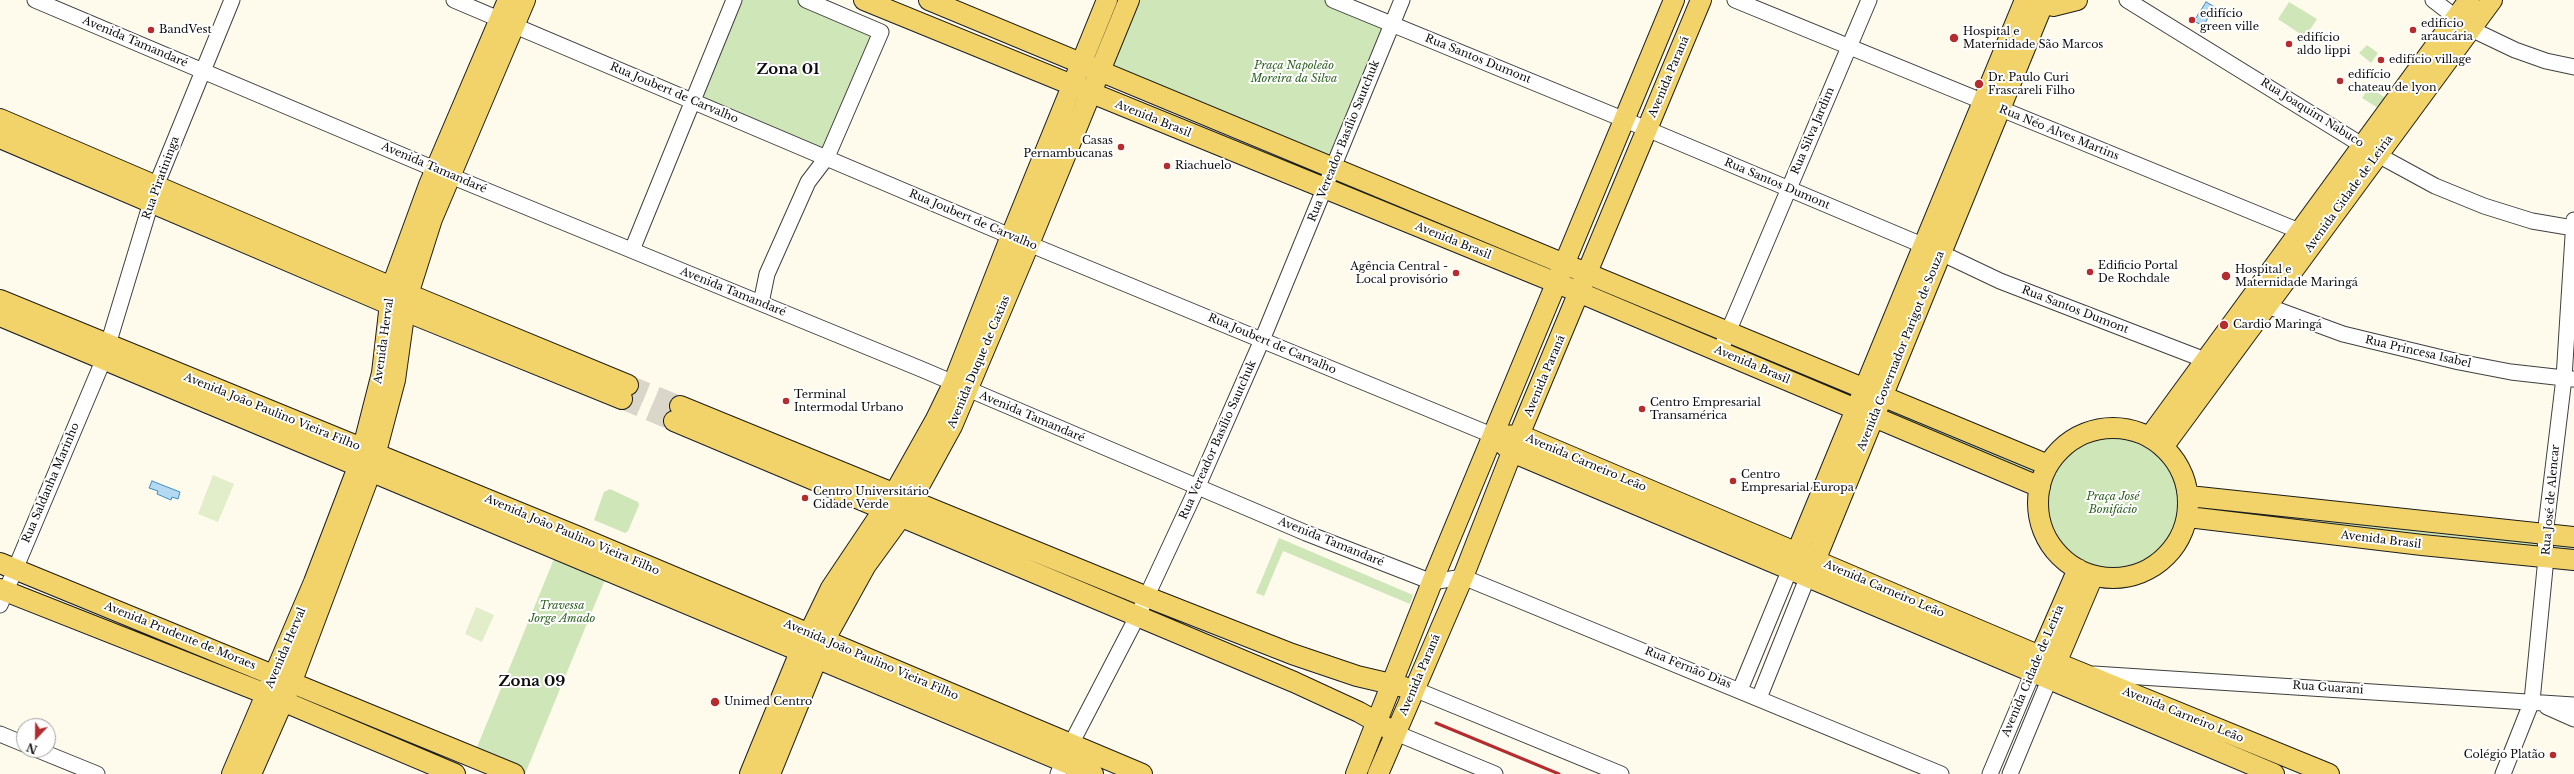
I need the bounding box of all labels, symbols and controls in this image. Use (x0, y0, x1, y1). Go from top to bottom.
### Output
place label: edifício green ville (2200, 7, 2259, 33)
street label: Avenida Tamandaré (80, 14, 190, 70)
marker: edifício green ville (2187, 15, 2197, 25)
place label: edifício araucária (2421, 17, 2473, 43)
place label: BandVest (159, 23, 212, 37)
marker: BandVest (146, 25, 156, 35)
place label: Hospital e Maternidade São Marcos (1963, 25, 2103, 51)
marker: edifício araucária (2408, 25, 2418, 35)
place label: edifício aldo lippi (2297, 31, 2350, 57)
street label: Rua Santos Dumont (1423, 32, 1533, 86)
marker: Hospital e Maternidade São Marcos (1948, 32, 1960, 44)
street label: Avenida Paraná (1646, 34, 1692, 120)
marker: edifício aldo lippi (2284, 39, 2294, 49)
place label: edifício village (2389, 53, 2471, 67)
marker: edifício village (2376, 55, 2386, 65)
street label: Rua Vereador Basílio Sautchuk (1305, 58, 1383, 224)
park label: Praça Napoleão Moreira da Silva (1251, 59, 1337, 85)
street label: Rua Joubert de Carvalho (608, 60, 740, 126)
district label: Zona 01 (756, 61, 820, 79)
place label: edifício chateau de lyon (2348, 68, 2437, 94)
place label: Dr. Paulo Curi Frascareli Filho (1988, 71, 2075, 97)
street label: Rua Joaquim Nabuco (2258, 76, 2366, 150)
marker: edifício chateau de lyon (2335, 76, 2345, 86)
marker: Dr. Paulo Curi Frascareli Filho (1973, 78, 1985, 90)
street label: Rua Silva Jardim (1789, 85, 1837, 177)
street label: Avenida Brasil (1113, 98, 1193, 140)
street label: Rua Néo Alves Martins (1997, 103, 2121, 163)
street label: Avenida Cidade de Leiria (2302, 133, 2396, 255)
place label: Casas Pernambucanas (1024, 134, 1113, 160)
street label: Rua Piratininga (140, 135, 182, 221)
street label: Avenida Tamandaré (379, 140, 489, 196)
marker: Casas Pernambucanas (1116, 142, 1126, 152)
street label: Rua Santos Dumont (1722, 156, 1832, 212)
place label: Riachuelo (1175, 159, 1231, 173)
marker: Riachuelo (1162, 161, 1172, 171)
street label: Rua Joubert de Carvalho (907, 187, 1039, 253)
street label: Avenida Brasil (1413, 220, 1493, 262)
street label: Avenida Governador Parigot de Souza (1855, 249, 1947, 453)
place label: Edificio Portal De Rochdale (2098, 259, 2178, 285)
place label: Agência Central - Local provisório (1350, 260, 1448, 286)
place label: Hospital e Maternidade Maringá (2235, 263, 2358, 289)
street label: Avenida Tamandaré (678, 265, 788, 319)
marker: Edificio Portal De Rochdale (2085, 267, 2095, 277)
marker: Agência Central - Local provisório (1451, 268, 1461, 278)
marker: Hospital e Maternidade Maringá (2220, 270, 2232, 282)
street label: Rua Santos Dumont (2020, 284, 2130, 336)
street label: Avenida Duque de Caxias (945, 294, 1013, 430)
street label: Avenida Herval (371, 297, 397, 385)
street label: Rua Joubert de Carvalho (1206, 311, 1338, 377)
place label: Cardio Maringá (2233, 318, 2322, 332)
marker: Cardio Maringá (2218, 319, 2230, 331)
street label: Avenida Paraná (1522, 333, 1568, 419)
street label: Rua Princesa Isabel (2364, 333, 2472, 371)
street label: Avenida Brasil (1712, 343, 1792, 387)
street label: Rua Vereador Basílio Sautchuk (1177, 358, 1259, 522)
street label: Avenida João Paulino Vieira Filho (182, 371, 362, 453)
place label: Terminal Intermodal Urbano (794, 388, 904, 414)
street label: Avenida Tamandaré (977, 389, 1087, 445)
marker: Terminal Intermodal Urbano (781, 396, 791, 406)
place label: Centro Empresarial Transamérica (1650, 396, 1761, 422)
marker: Centro Empresarial Transamérica (1637, 404, 1647, 414)
street label: Rua Saldanha Marinho (20, 421, 82, 545)
street label: Avenida Carneiro Leão (1524, 432, 1648, 494)
street label: Rua José de Alencar (2540, 444, 2562, 556)
place label: Centro Empresarial Europa (1741, 468, 1854, 494)
marker: Centro Empresarial Europa (1728, 476, 1738, 486)
place label: Centro Universitário Cidade Verde (813, 485, 929, 511)
park label: Praça José Bonifácio (2086, 490, 2140, 516)
street label: Avenida João Paulino Vieira Filho (483, 492, 661, 578)
marker: Centro Universitário Cidade Verde (800, 493, 810, 503)
street label: Avenida Tamandaré (1276, 515, 1386, 569)
street label: Avenida Brasil (2340, 529, 2422, 551)
street label: Avenida Carneiro Leão (1822, 558, 1946, 620)
park label: Travessa Jorge Amado (529, 599, 595, 625)
street label: Avenida Prudente de Moraes (102, 600, 258, 672)
street label: Avenida Cidade de Leiria (1999, 603, 2067, 739)
street label: Avenida Herval (263, 606, 309, 690)
street label: Avenida João Paulino Vieira Filho (782, 617, 960, 703)
street label: Avenida Paraná (1397, 632, 1443, 718)
street label: Rua Fernão Dias (1643, 645, 1733, 691)
district label: Zona 09 (499, 673, 565, 691)
street label: Rua Guarani (2292, 679, 2364, 697)
street label: Avenida Carneiro Leão (2120, 685, 2246, 745)
place label: Unimed Centro (724, 695, 812, 709)
marker: Unimed Centro (709, 696, 721, 708)
north arrow (16, 718, 56, 758)
text: N (24, 740, 39, 757)
place label: Colégio Platão (2464, 748, 2545, 762)
marker: Colégio Platão (2548, 750, 2558, 760)

